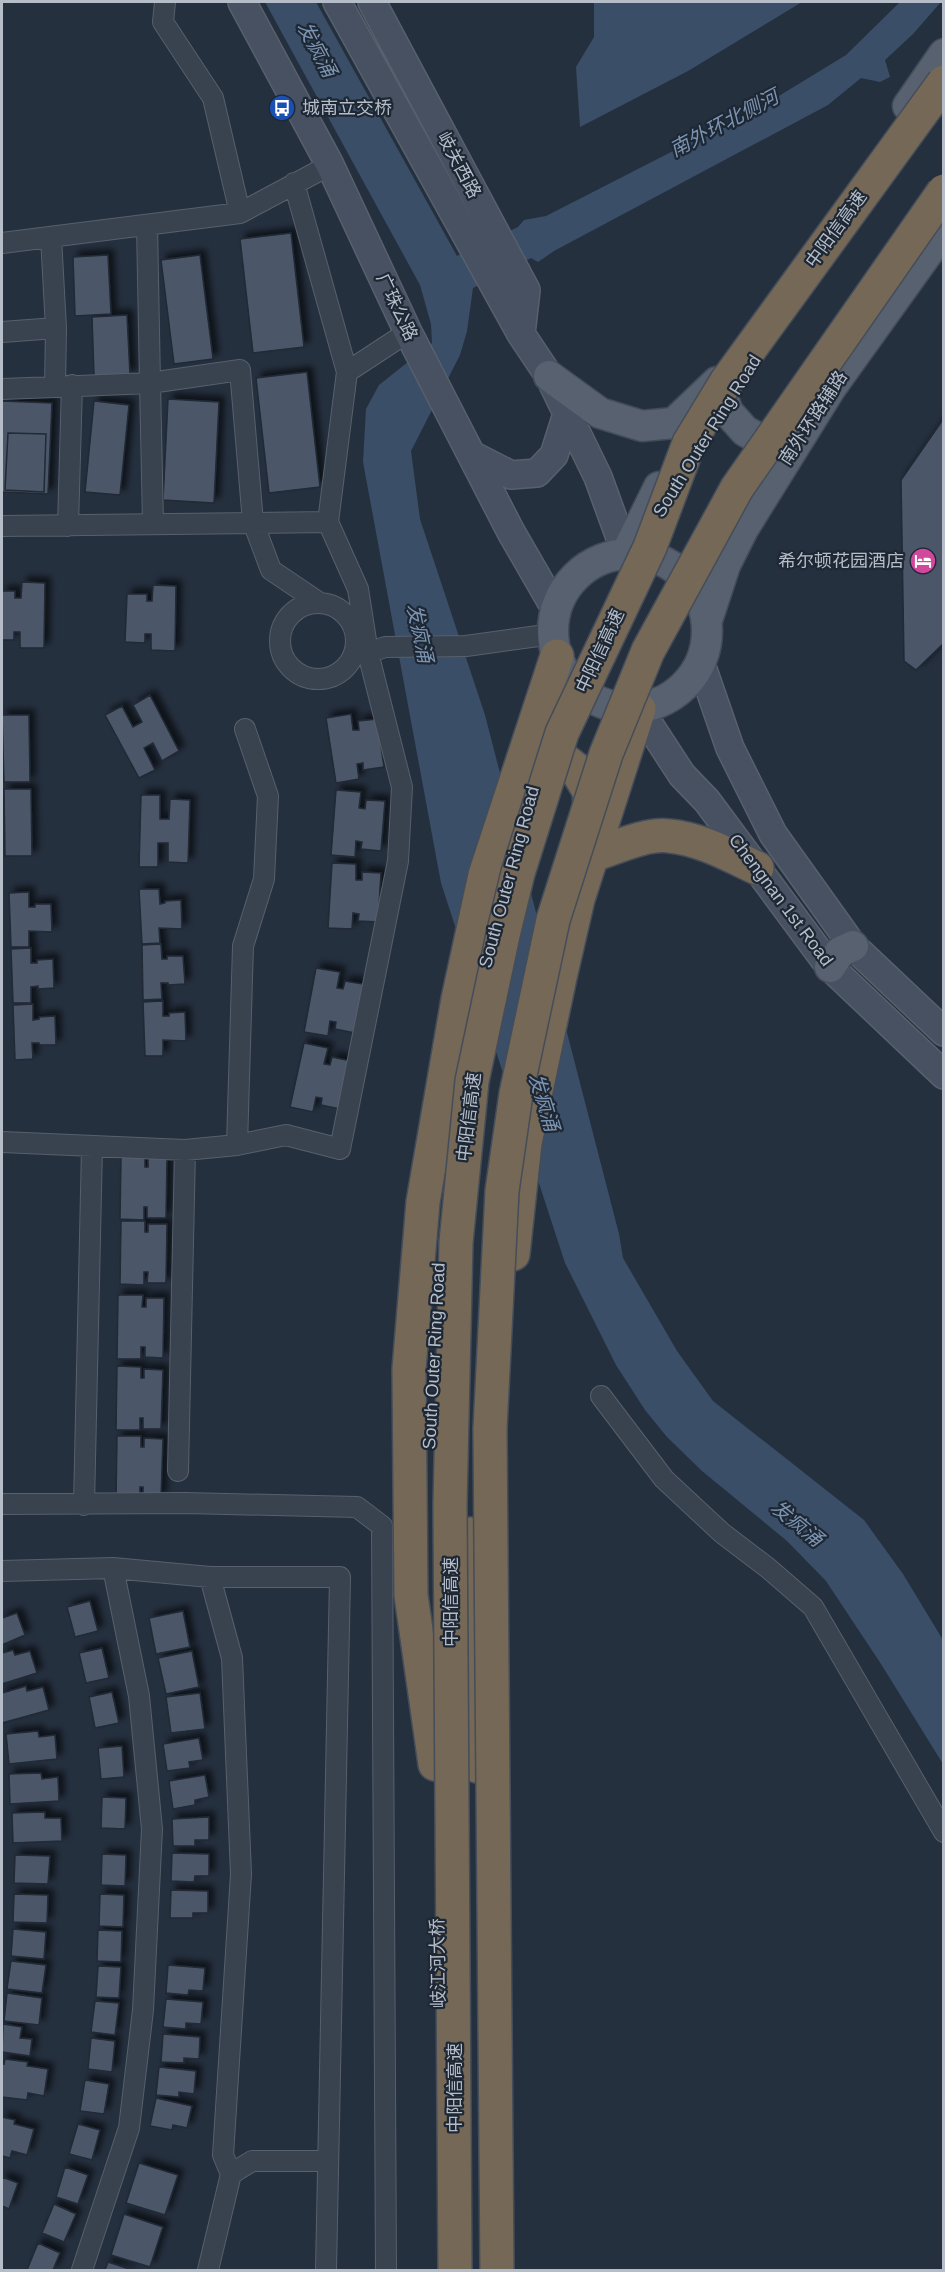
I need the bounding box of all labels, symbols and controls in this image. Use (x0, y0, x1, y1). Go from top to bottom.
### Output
water label: 发疯涌 (293, 17, 342, 82)
water label: 南外环北侧河 (666, 83, 786, 161)
bus stop icon: 城南立交桥 (267, 93, 297, 123)
place label: 城南立交桥 (302, 98, 392, 118)
street label: 岐关西路 (433, 129, 485, 201)
street label: 中阳信高速 (801, 187, 871, 271)
street label: 广珠公路 (373, 270, 421, 344)
street label: South Outer Ring Road (649, 351, 765, 521)
street label: 南外环路辅路 (775, 367, 851, 469)
hotel icon: 希尔顿花园酒店 (908, 546, 938, 576)
place label: 希尔顿花园酒店 (778, 551, 904, 571)
water label: 发疯涌 (403, 601, 437, 667)
street label: 中阳信高速 (572, 606, 628, 696)
street label: South Outer Ring Road (475, 784, 543, 970)
street label: Chengnan 1st Road (725, 830, 837, 970)
water label: 发疯涌 (525, 1070, 564, 1136)
street label: 中阳信高速 (454, 1071, 484, 1163)
street label: South Outer Ring Road (419, 1262, 449, 1450)
water label: 发疯涌 (767, 1496, 829, 1552)
street label: 中阳信高速 (441, 1557, 461, 1647)
street label: 岐江河大桥 (427, 1918, 449, 2008)
street label: 中阳信高速 (445, 2043, 465, 2133)

